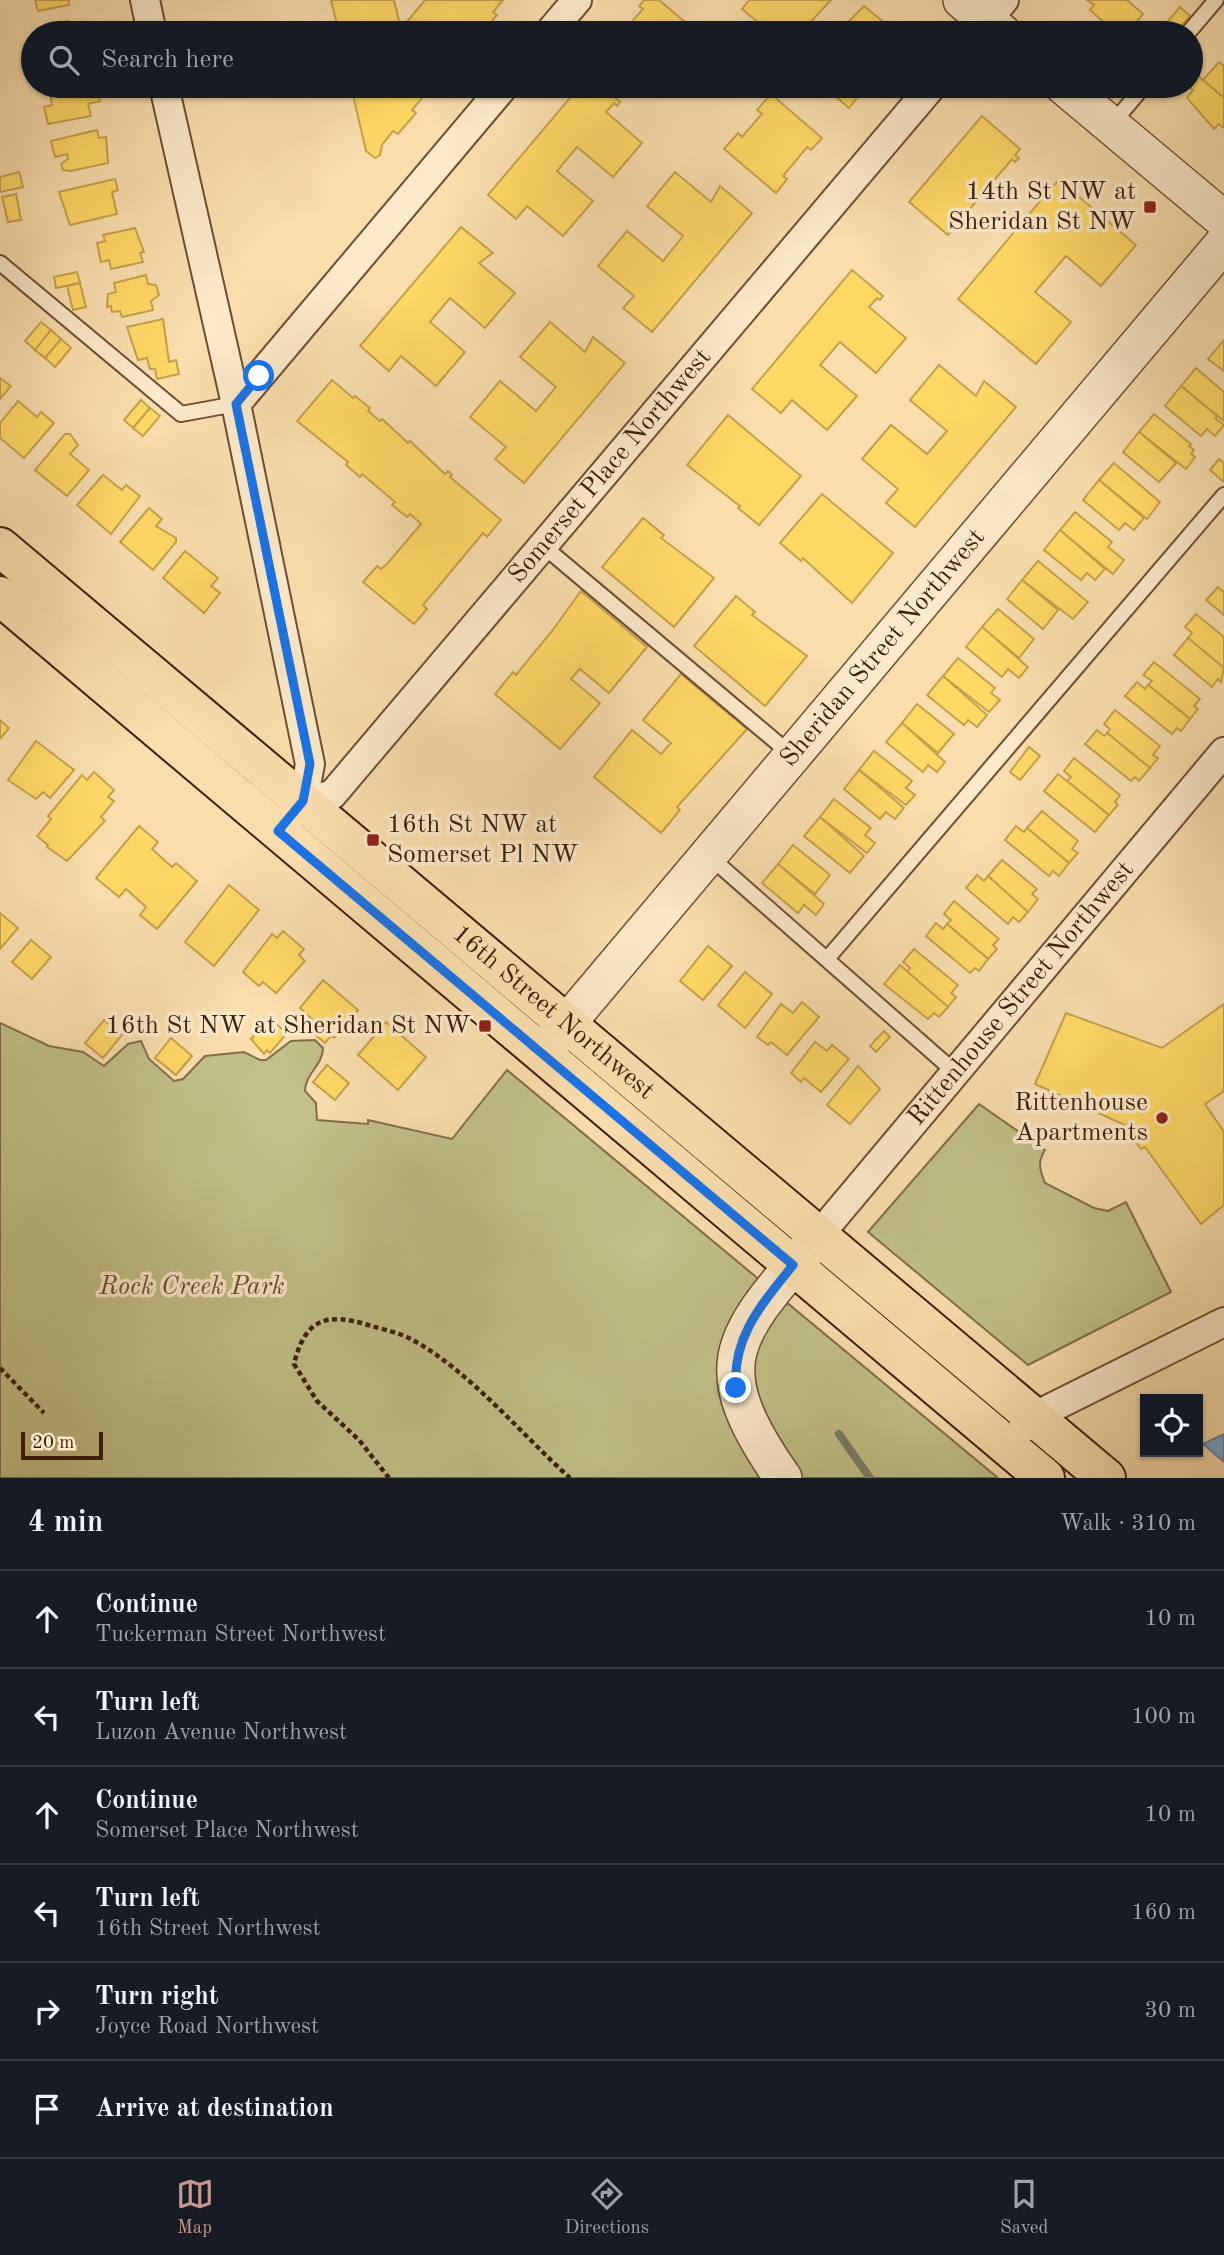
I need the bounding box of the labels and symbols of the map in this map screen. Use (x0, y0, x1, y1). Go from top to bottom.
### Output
place label: 14th St NW at Sheridan St NW (948, 179, 1136, 235)
marker: 14th St NW at Sheridan St NW (1142, 199, 1158, 215)
street label: Somerset Place Northwest (504, 344, 717, 588)
route start (243, 360, 274, 391)
street label: Sheridan Street Northwest (776, 524, 990, 772)
place label: 16th St NW at Somerset Pl NW (387, 812, 579, 868)
marker: 16th St NW at Somerset Pl NW (365, 832, 381, 848)
street label: Rittenhouse Street Northwest (904, 857, 1139, 1131)
street label: 16th Street Northwest (447, 920, 659, 1105)
place label: 16th St NW at Sheridan St NW (106, 1013, 471, 1039)
marker: 16th St NW at Sheridan St NW (477, 1018, 493, 1034)
place label: Rittenhouse Apartments (1014, 1090, 1148, 1146)
marker: Rittenhouse Apartments (1154, 1110, 1170, 1126)
park label: Rock Creek Park (98, 1274, 285, 1300)
route end (720, 1372, 751, 1403)
scale bar (21, 1429, 103, 1461)

